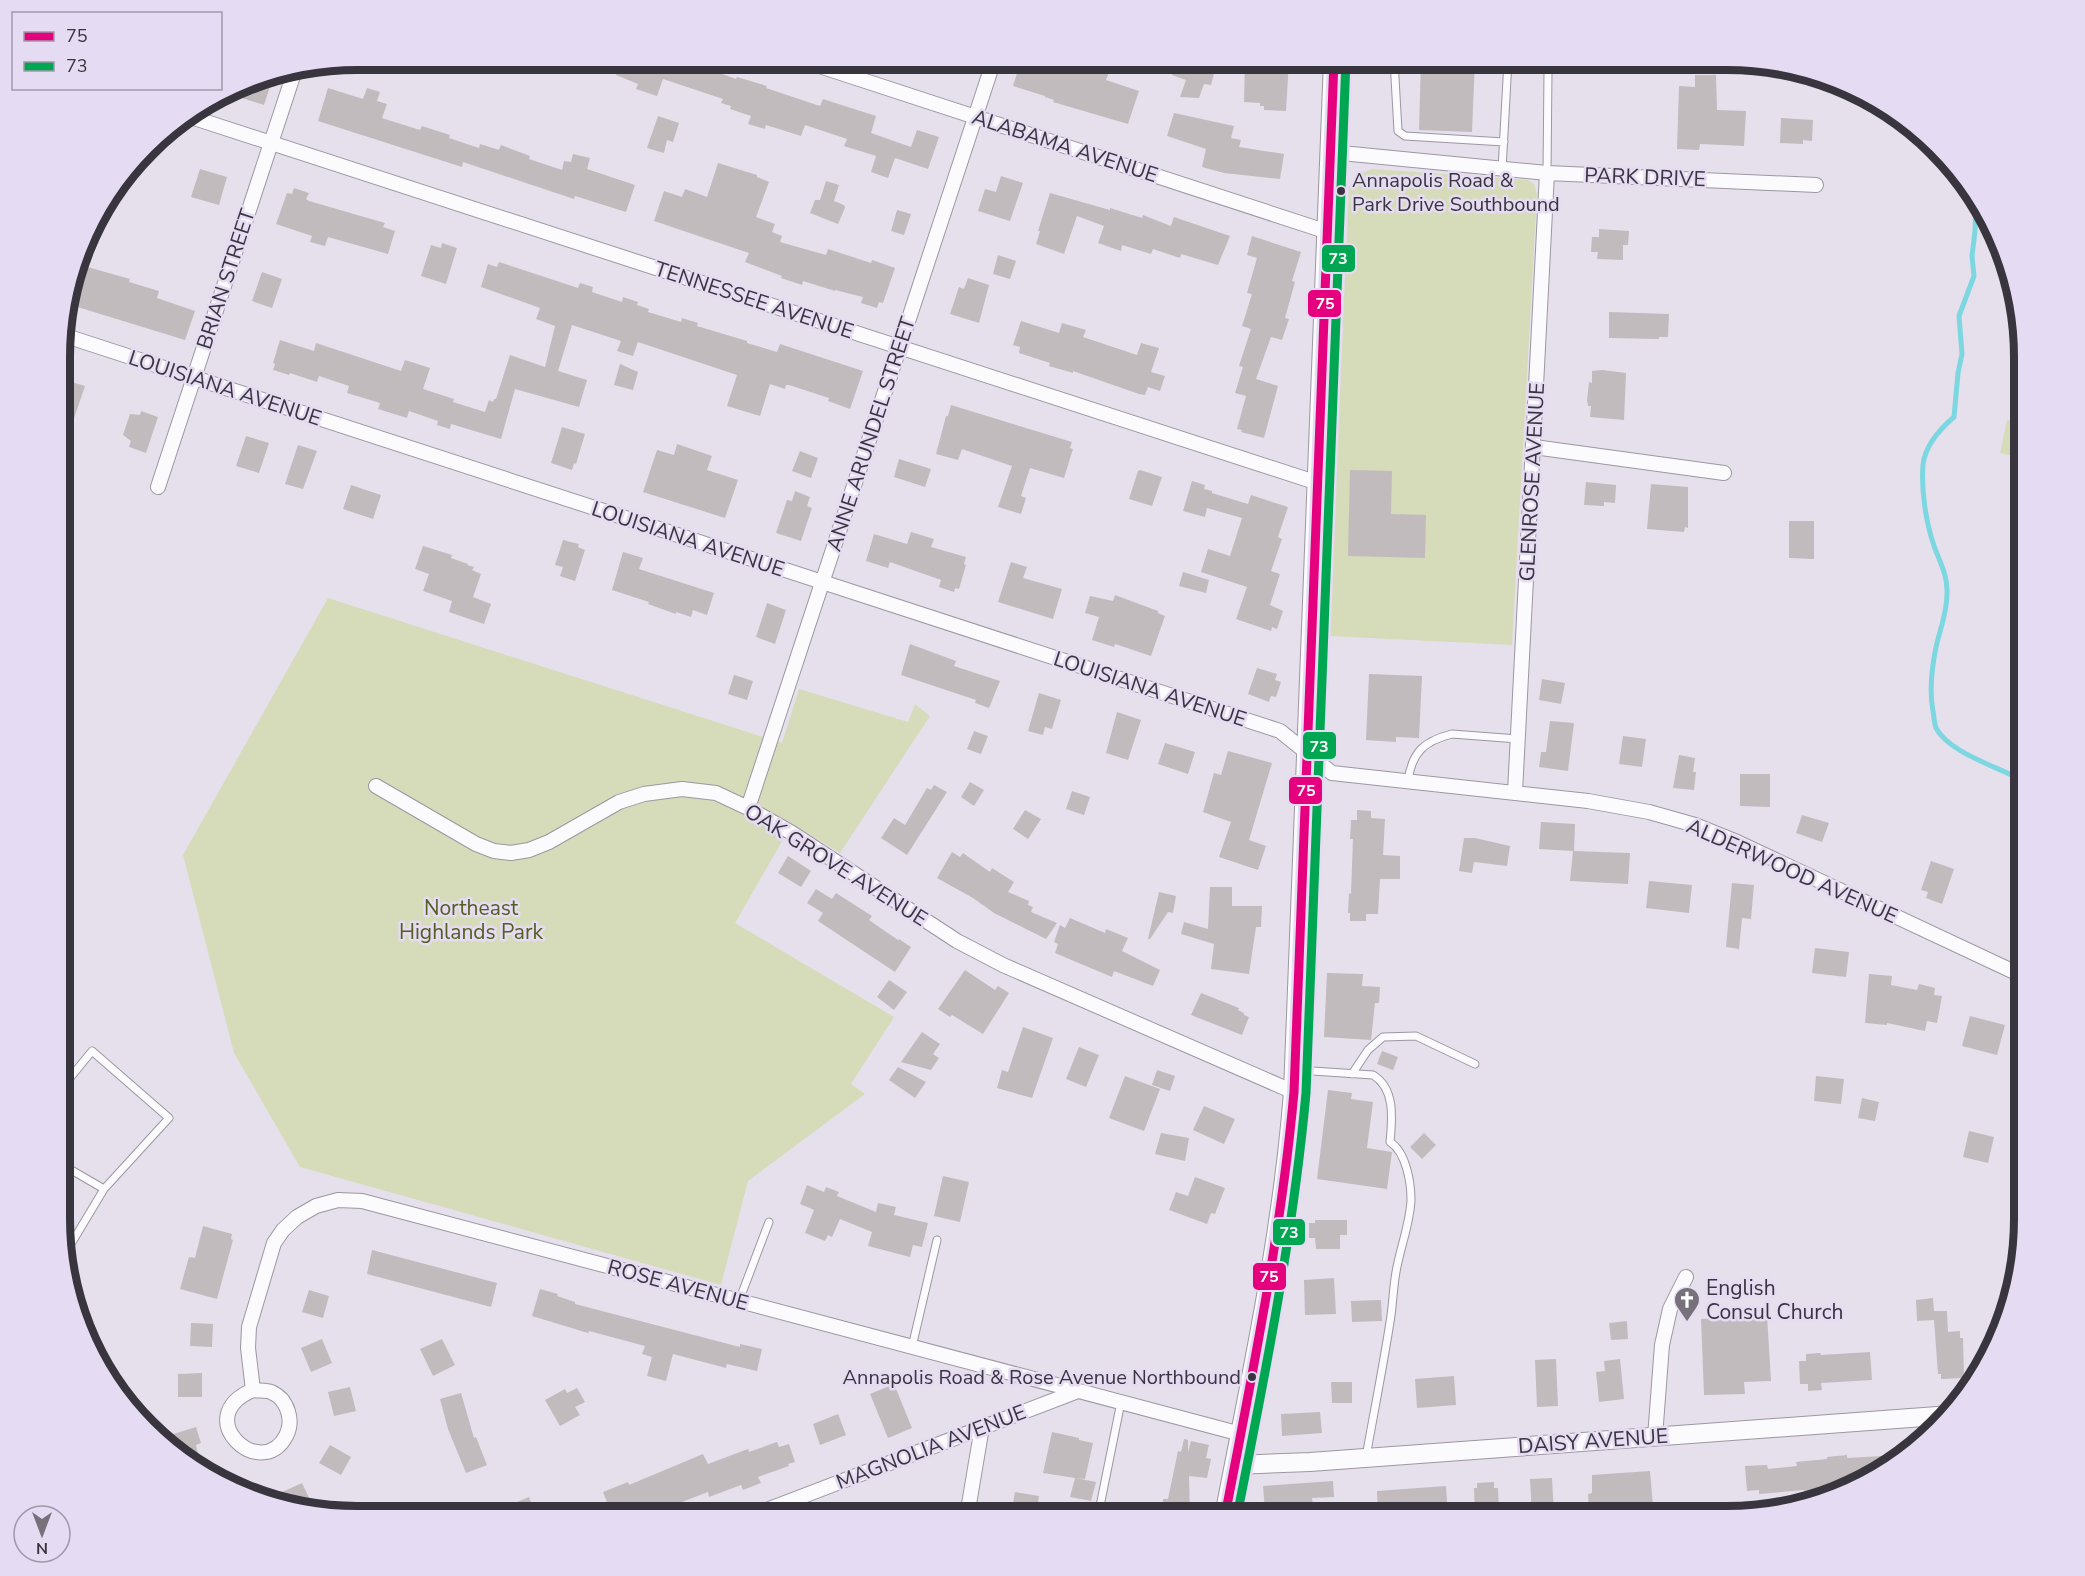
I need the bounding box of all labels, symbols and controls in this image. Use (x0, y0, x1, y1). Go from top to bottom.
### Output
legend (12, 12, 222, 90)
text: 75 (66, 24, 88, 48)
text: 73 (66, 54, 88, 78)
street label: ALABAMA AVENUE (969, 103, 1161, 189)
street label: PARK DRIVE (1584, 161, 1706, 193)
place label: Annapolis Road & Park Drive Southbound (1352, 167, 1560, 218)
marker: Annapolis Road & Park Drive Southbound (1335, 185, 1347, 197)
street label: BRIAN STREET (190, 205, 262, 353)
line badge: 73 (1321, 244, 1356, 273)
text: 73 (1328, 248, 1348, 270)
street label: TENNESSEE AVENUE (651, 255, 857, 345)
line badge: 75 (1307, 289, 1342, 318)
text: 75 (1315, 293, 1335, 315)
street label: ANNE ARUNDEL STREET (820, 313, 922, 555)
street label: LOUISIANA AVENUE (125, 344, 325, 432)
street label: GLENROSE AVENUE (1513, 382, 1551, 582)
street label: LOUISIANA AVENUE (588, 495, 788, 583)
street label: LOUISIANA AVENUE (1050, 645, 1250, 733)
line badge: 73 (1302, 731, 1337, 760)
text: 73 (1309, 736, 1329, 758)
line badge: 75 (1288, 776, 1323, 805)
text: 75 (1296, 780, 1316, 802)
street label: OAK GROVE AVENUE (739, 797, 933, 933)
street label: ALDERWOOD AVENUE (1682, 812, 1902, 930)
park label: Northeast Highlands Park (399, 894, 544, 946)
line badge: 73 (1272, 1218, 1306, 1246)
text: 73 (1279, 1222, 1299, 1244)
street label: ROSE AVENUE (605, 1253, 751, 1317)
line badge: 75 (1252, 1262, 1287, 1291)
text: 75 (1259, 1266, 1279, 1288)
place label: English Consul Church (1706, 1274, 1843, 1326)
church icon: English Consul Church (1672, 1285, 1702, 1323)
place label: Annapolis Road & Rose Avenue Northbound (842, 1364, 1241, 1391)
marker: Annapolis Road & Rose Avenue Northbound (1246, 1371, 1258, 1383)
street label: MAGNOLIA AVENUE (832, 1398, 1030, 1496)
street label: DAISY AVENUE (1517, 1422, 1669, 1460)
north arrow (12, 1504, 72, 1564)
text: N (36, 1537, 48, 1559)

